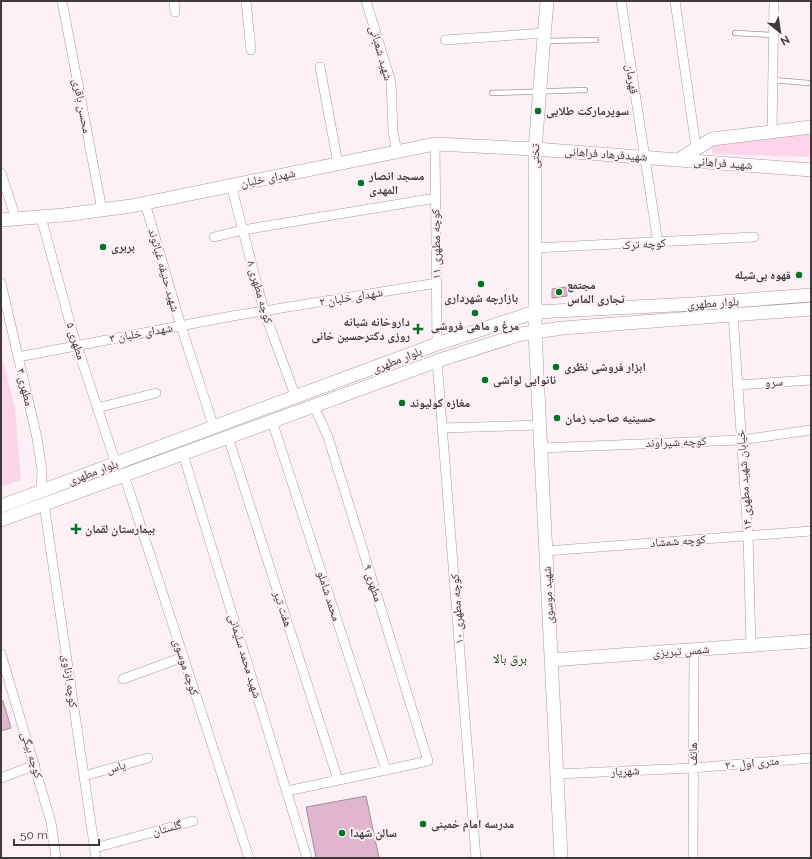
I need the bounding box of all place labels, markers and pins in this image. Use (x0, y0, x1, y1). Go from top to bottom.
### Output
place label: سوپرمارکت طلایی (546, 104, 629, 119)
marker: سوپرمارکت طلایی (533, 106, 543, 116)
place label: مسجد انصار المهدی (368, 169, 425, 198)
marker: مسجد انصار المهدی (356, 178, 366, 188)
place label: بربری (111, 240, 135, 255)
marker: بربری (98, 242, 108, 252)
place label: قهوه بی‌شیله (734, 268, 791, 283)
marker: قهوه بی‌شیله (794, 270, 804, 280)
place label: مجتمع تجاری الماس (567, 278, 625, 307)
marker: بازارچه شهرداری (476, 279, 486, 289)
marker: مجتمع تجاری الماس (554, 287, 564, 297)
place label: بازارچه شهرداری (444, 291, 518, 306)
marker: مرغ و ماهی فروشی (470, 308, 480, 318)
place label: داروخانه شبانه روزی دکترحسین خانی (312, 315, 410, 344)
place label: مرغ و ماهی فروشی (431, 319, 520, 334)
marker: داروخانه شبانه روزی دکترحسین خانی (413, 324, 423, 334)
place label: ابزار فروشی نظری (564, 360, 646, 375)
marker: ابزار فروشی نظری (551, 362, 561, 372)
place label: نانوایی لواشی (493, 373, 556, 388)
marker: نانوایی لواشی (480, 375, 490, 385)
place label: مغازه کولیوند (410, 396, 470, 410)
marker: مغازه کولیوند (397, 398, 407, 408)
place label: حسینیه صاحب زمان (565, 411, 656, 426)
marker: حسینیه صاحب زمان (552, 413, 562, 423)
place label: بیمارستان لقمان (85, 522, 155, 537)
marker: بیمارستان لقمان (70, 523, 82, 535)
place label: مدرسه امام خمینی (431, 817, 515, 832)
marker: مدرسه امام خمینی (418, 819, 428, 829)
place label: سالن شهدا (350, 826, 397, 841)
marker: سالن شهدا (337, 828, 347, 838)

